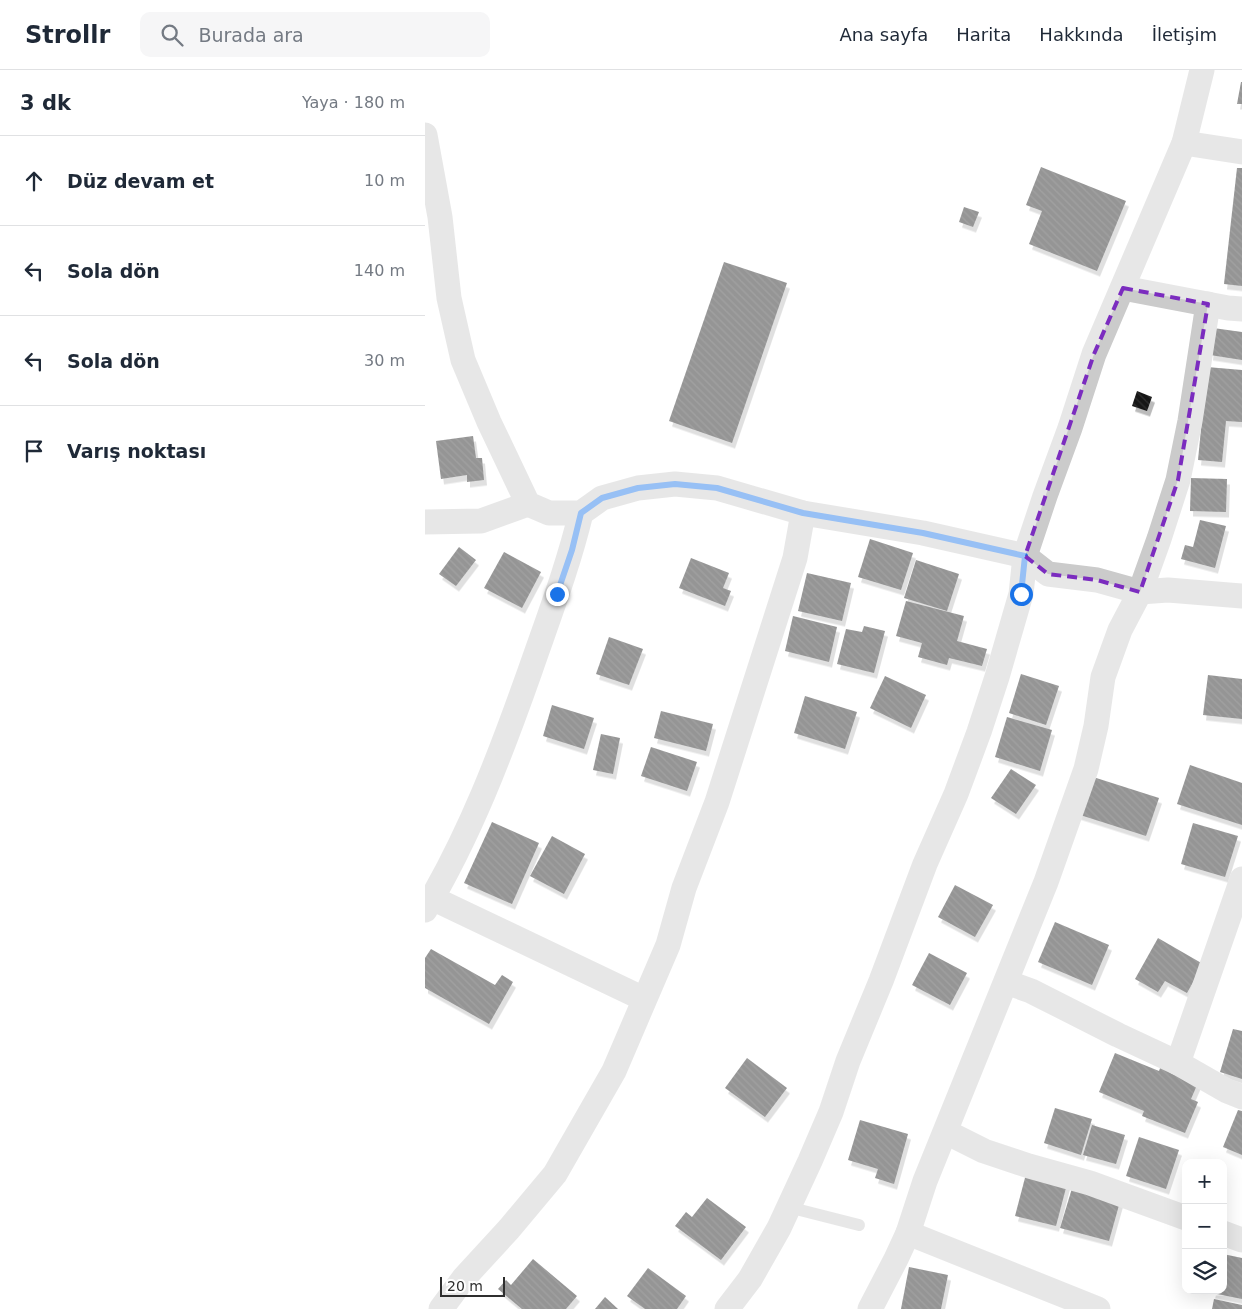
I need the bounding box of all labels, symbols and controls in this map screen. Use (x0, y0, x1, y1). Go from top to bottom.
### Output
search box (140, 12, 490, 57)
text: Strollr (25, 21, 110, 49)
icon: search (158, 21, 186, 49)
text: Burada ara (198, 24, 304, 46)
text: Ana sayfa (839, 24, 928, 45)
text: Harita (956, 24, 1011, 45)
text: Hakkında (1039, 24, 1124, 45)
text: İletişim (1152, 24, 1217, 45)
text: 3 dk (20, 91, 71, 115)
text: Yaya · 180 m (302, 93, 405, 112)
icon: ahead (20, 167, 48, 195)
text: Düz devam et (67, 170, 214, 192)
text: 10 m (364, 171, 405, 190)
icon: left (20, 257, 48, 285)
text: Sola dön (67, 260, 160, 282)
text: 140 m (354, 261, 405, 280)
icon: left (20, 347, 48, 375)
text: Sola dön (67, 350, 160, 372)
text: 30 m (364, 351, 405, 370)
icon: arrive (20, 437, 48, 465)
text: Varış noktası (67, 440, 206, 462)
route end (546, 583, 569, 606)
route start (1010, 583, 1033, 606)
map controls (1182, 1159, 1227, 1294)
button: + (1182, 1159, 1227, 1204)
button: − (1182, 1204, 1227, 1249)
button: layers (1182, 1249, 1227, 1294)
scale bar (440, 1274, 505, 1297)
text: 20 m (447, 1278, 483, 1294)

